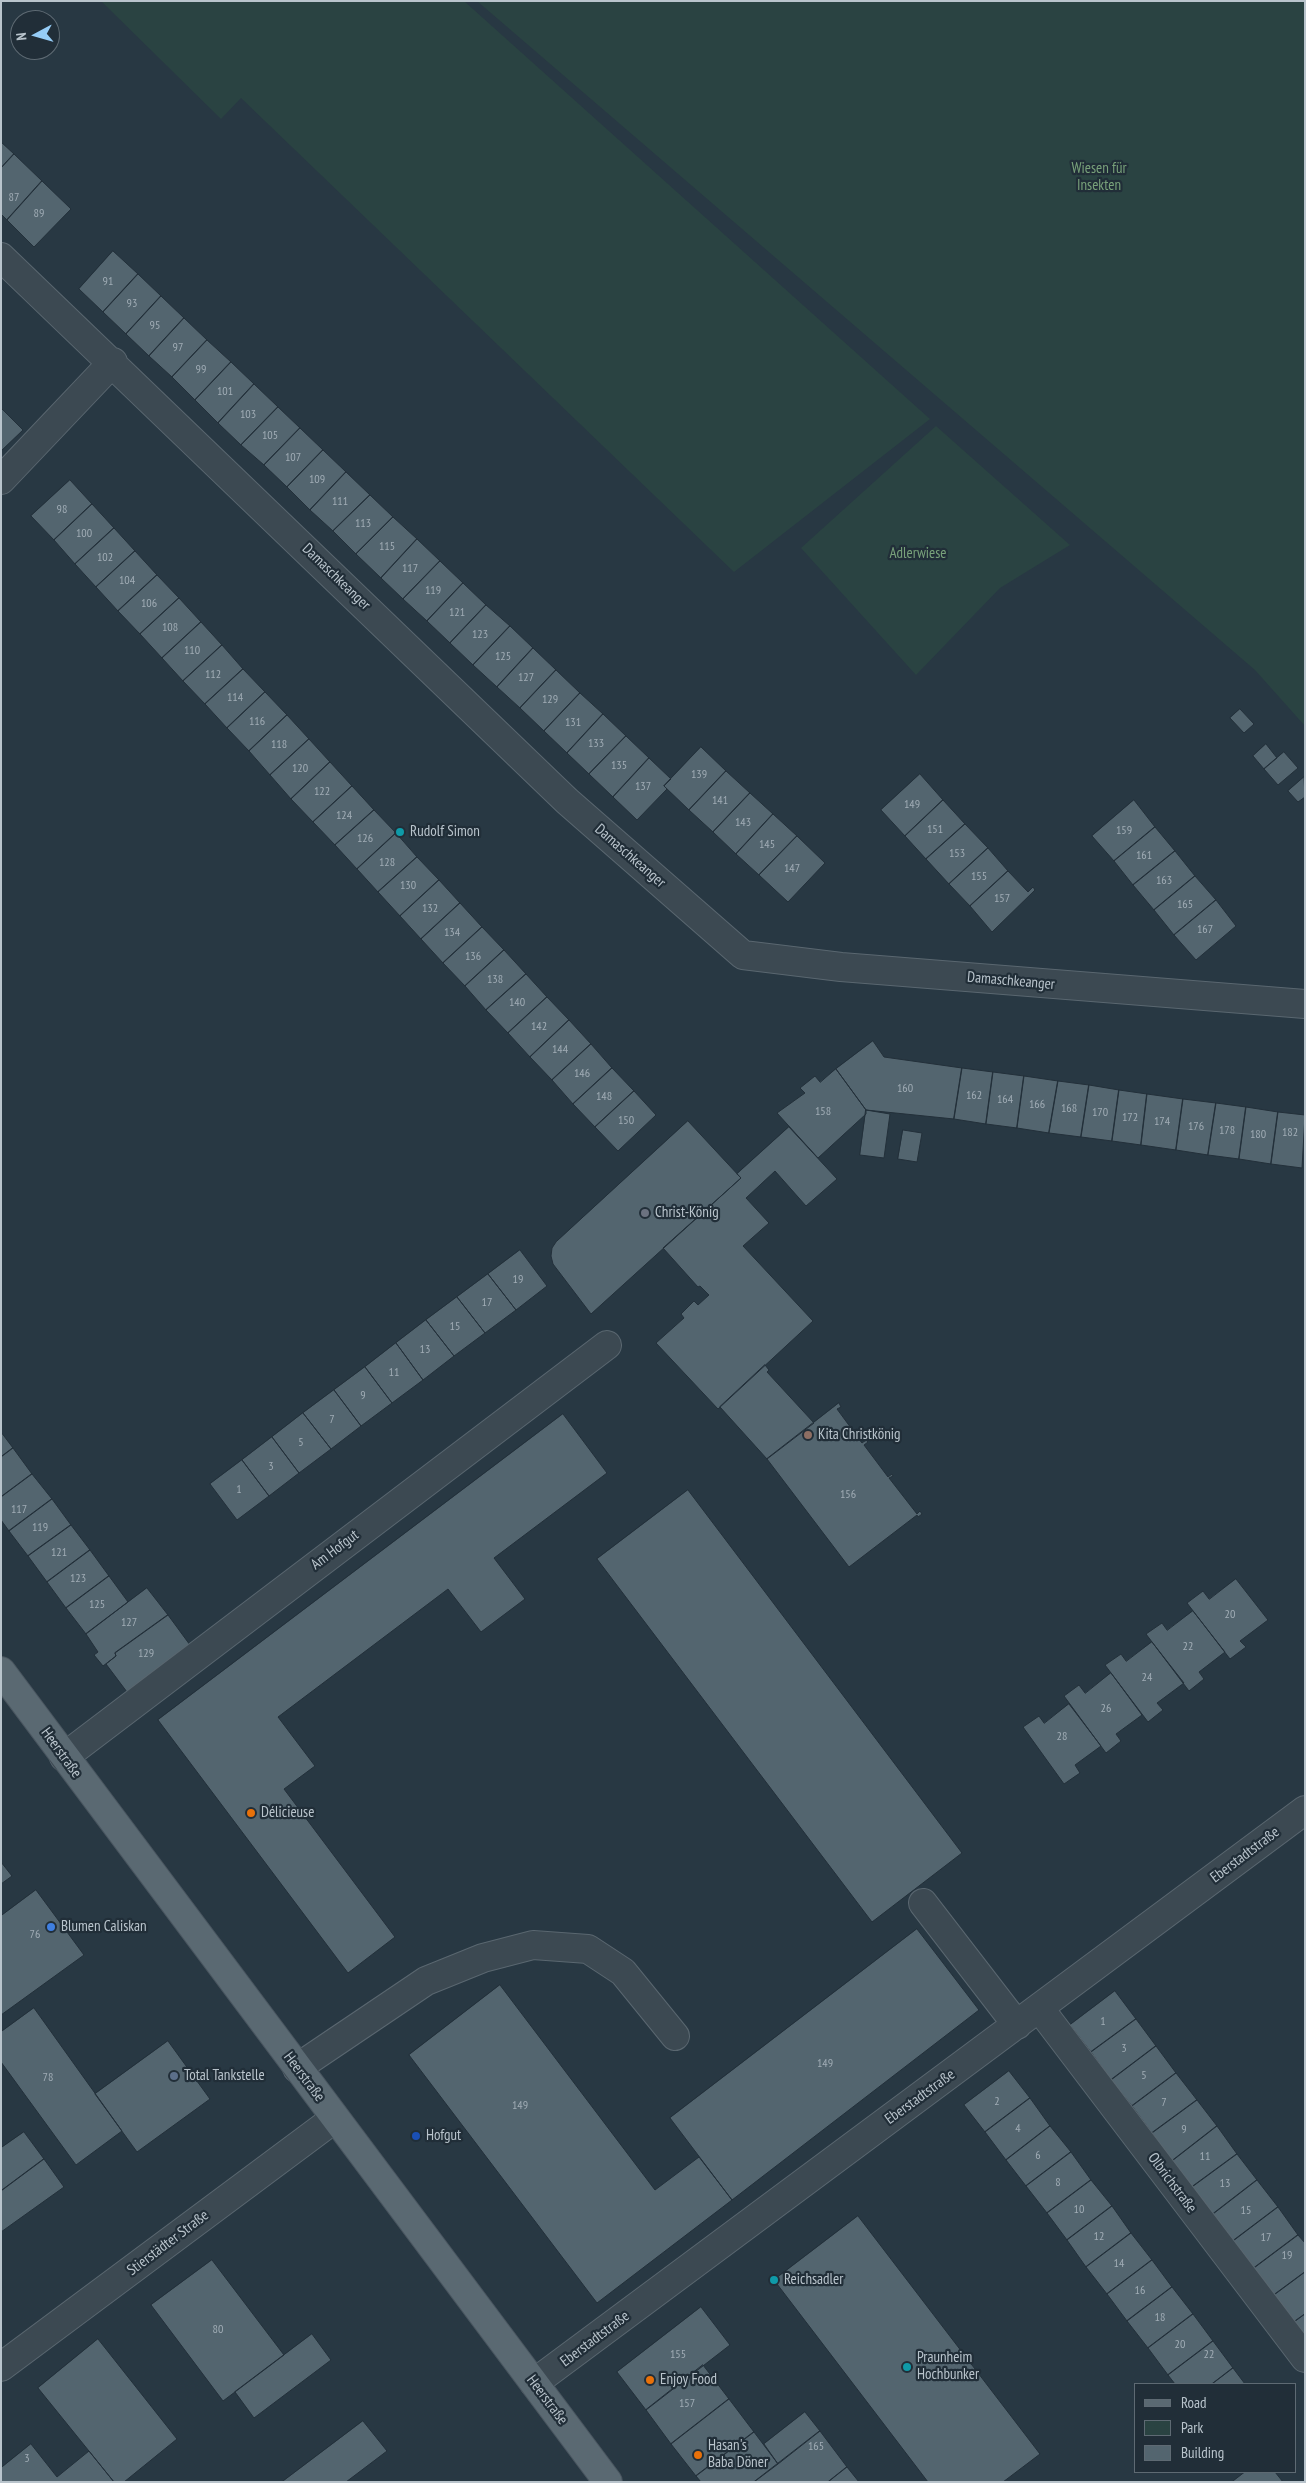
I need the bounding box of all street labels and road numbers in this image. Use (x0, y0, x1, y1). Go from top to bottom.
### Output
street label: Damaschkeanger (298, 540, 374, 614)
street label: Damaschkeanger (591, 820, 669, 892)
street label: Damaschkeanger (966, 968, 1056, 994)
street label: Am Hofgut (308, 1526, 362, 1574)
street label: Heerstraße (37, 1725, 85, 1781)
street label: Eberstadtstraße (1207, 1823, 1283, 1887)
street label: Heerstraße (280, 2049, 328, 2105)
street label: Eberstadtstraße (882, 2066, 958, 2128)
street label: Olbrichstraße (1144, 2149, 1200, 2217)
street label: Stierstädter Straße (124, 2206, 212, 2280)
street label: Eberstadtstraße (557, 2307, 633, 2371)
street label: Heerstraße (523, 2372, 571, 2428)

